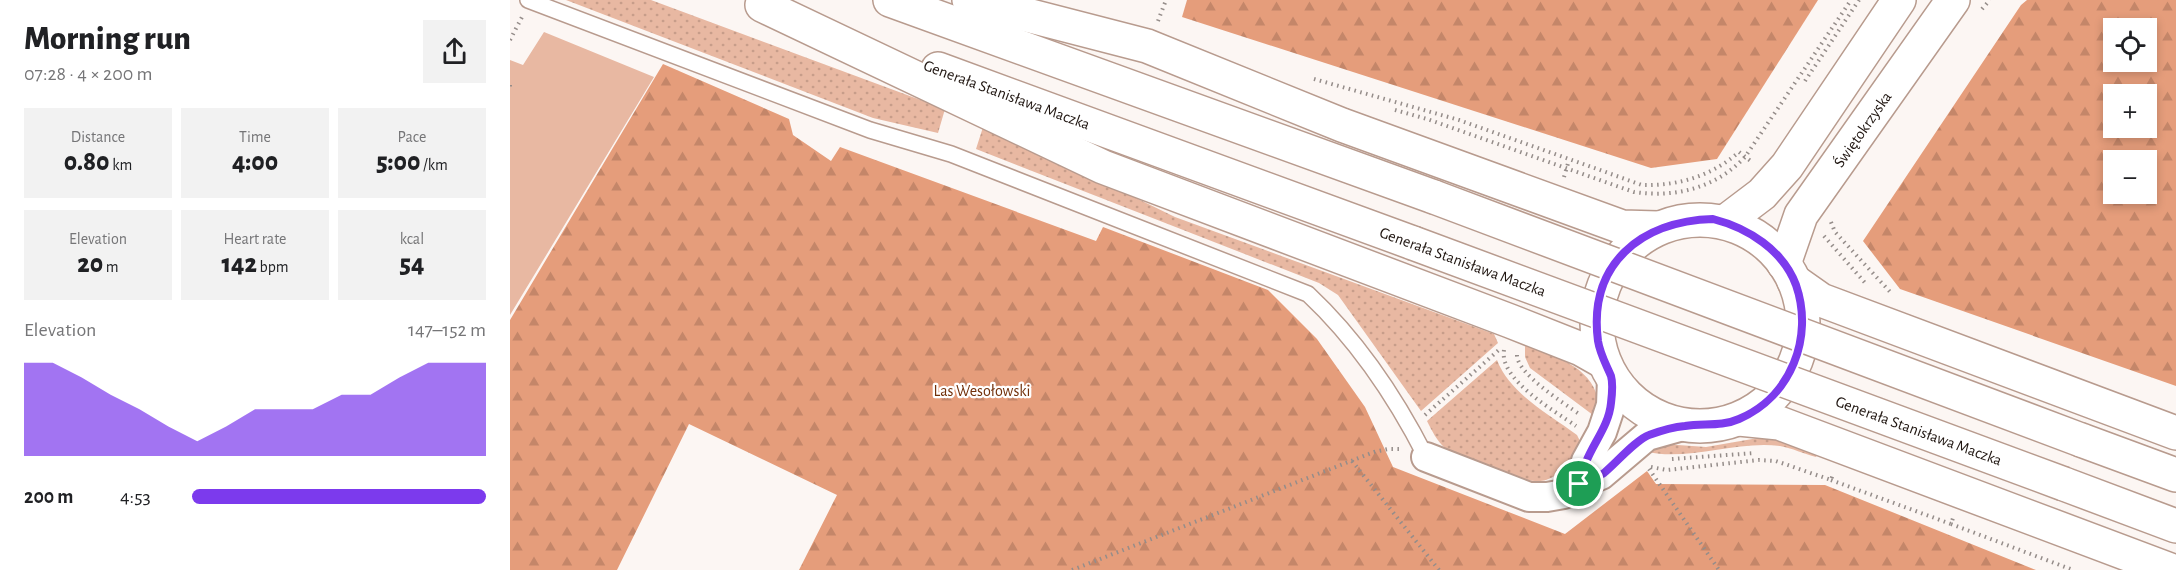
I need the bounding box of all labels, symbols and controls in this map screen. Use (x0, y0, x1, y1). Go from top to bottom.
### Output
map controls (2103, 18, 2157, 204)
button: locate (2103, 18, 2157, 72)
button: share (423, 20, 486, 83)
text: Morning run (24, 23, 191, 56)
street label: Generała Stanisława Maczka (921, 57, 1092, 133)
text: 07:28 · 4 × 200 m (24, 64, 153, 84)
button: + (2103, 84, 2157, 138)
street label: Świętokrzyska (1829, 87, 1895, 171)
text: Distance (71, 129, 125, 145)
text: Time (239, 129, 271, 145)
text: Pace (398, 129, 426, 145)
text: 0.80 (64, 149, 110, 175)
text: 4:00 (232, 149, 278, 175)
text: 5:00 (376, 149, 420, 175)
button: − (2103, 150, 2157, 204)
text: km (110, 157, 132, 173)
text: /km (420, 157, 448, 173)
street label: Generała Stanisława Maczka (1377, 224, 1548, 300)
text: Elevation (69, 231, 127, 247)
text: Heart rate (224, 231, 286, 247)
text: kcal (400, 231, 424, 247)
text: 20 (77, 251, 103, 277)
text: 142 (221, 251, 257, 277)
text: 54 (400, 251, 424, 277)
text: m (103, 259, 119, 275)
text: bpm (257, 259, 289, 275)
text: Elevation (24, 320, 96, 340)
text: 147–152 m (408, 320, 486, 340)
park label: Las Wesołowski (933, 383, 1031, 399)
street label: Generała Stanisława Maczka (1833, 393, 2004, 469)
pin (1553, 458, 1604, 509)
icon: arrive (1562, 467, 1595, 500)
text: 200 m (24, 487, 73, 507)
text: 4:53 (120, 487, 151, 507)

